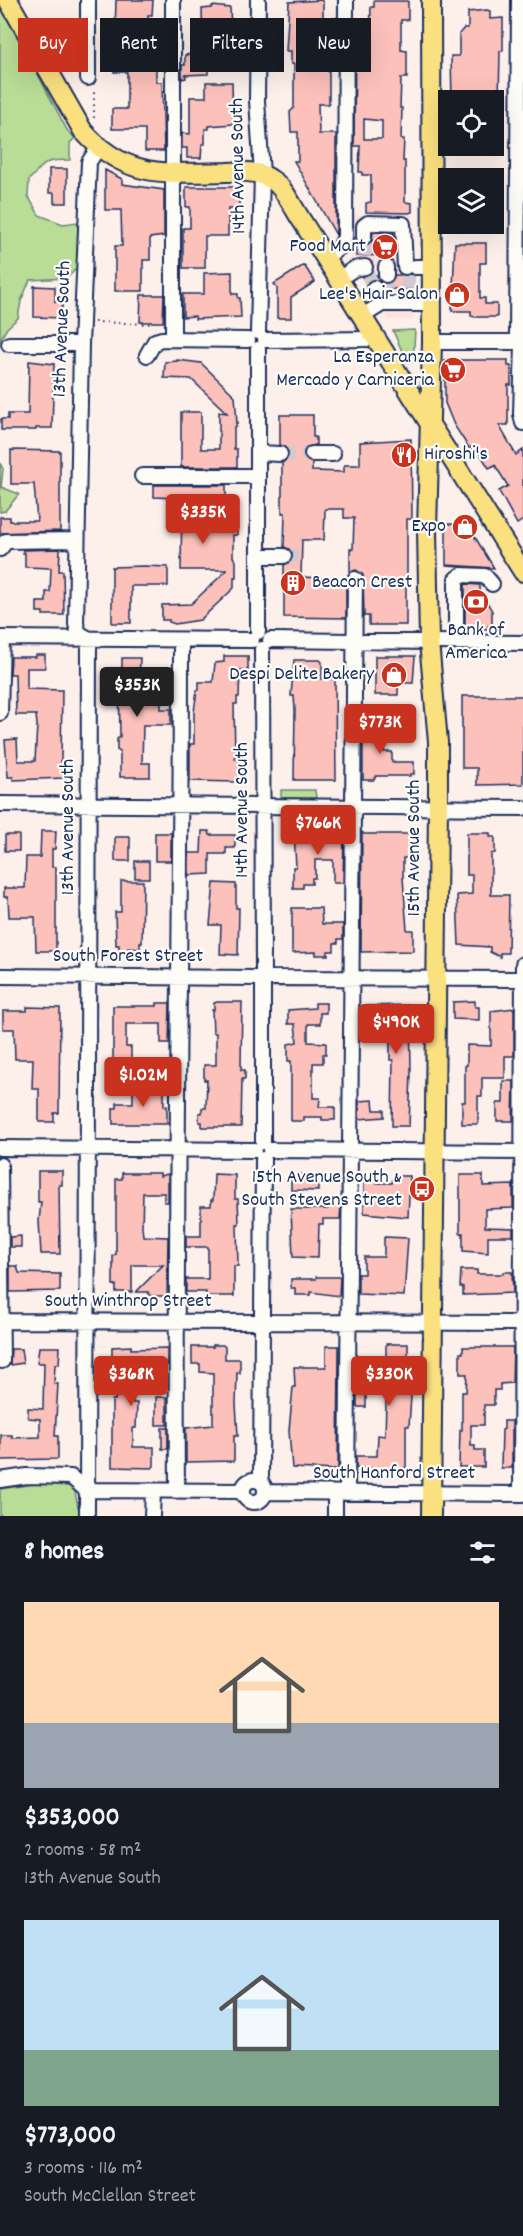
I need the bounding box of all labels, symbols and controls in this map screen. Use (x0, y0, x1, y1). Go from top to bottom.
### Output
chip: Buy (18, 18, 88, 72)
chip: Rent (100, 18, 178, 72)
chip: Filters (190, 18, 284, 72)
chip: New (296, 18, 371, 72)
map controls (438, 90, 504, 234)
button: locate (438, 90, 504, 156)
street label: 14th Avenue South (224, 98, 254, 234)
button: layers (438, 168, 504, 234)
supermarket icon: Food Mart (370, 232, 400, 262)
place label: Food Mart (289, 233, 366, 261)
street label: 13th Avenue South (47, 260, 79, 398)
shop icon: Lee's Hair Salon (442, 280, 472, 310)
place label: Lee's Hair Salon (319, 281, 438, 309)
place label: La Esperanza Mercado y Carniceria (276, 344, 435, 395)
supermarket icon: La Esperanza Mercado y Carniceria (438, 355, 468, 385)
restaurant icon: Hiroshi's (389, 440, 419, 470)
place label: Hiroshi's (424, 441, 488, 469)
pin: $335K (161, 494, 245, 545)
text: $335K (180, 499, 226, 527)
shop icon: Expo (450, 512, 480, 542)
place label: Expo (411, 513, 446, 541)
building icon: Beacon Crest (278, 568, 308, 598)
place label: Beacon Crest (312, 569, 412, 597)
bank icon: Bank of America (461, 587, 491, 617)
place label: Bank of America (445, 617, 508, 668)
shop icon: Despi Delite Bakery (379, 660, 409, 690)
place label: Despi Delite Bakery (229, 661, 375, 689)
pin: $353K (95, 667, 179, 718)
text: $353K (114, 672, 160, 700)
pin: $773K (338, 704, 422, 755)
text: $773K (358, 709, 402, 737)
street label: 14th Avenue South (229, 742, 257, 878)
street label: 13th Avenue South (55, 759, 83, 895)
street label: 15th Avenue South (401, 780, 429, 916)
pin: $766K (276, 805, 360, 856)
text: $766K (295, 810, 341, 838)
street label: South Forest Street (53, 943, 203, 971)
pin: $490K (354, 1004, 438, 1055)
text: $490K (372, 1009, 420, 1037)
pin: $1.02M (94, 1057, 192, 1108)
text: $1.02M (118, 1062, 168, 1090)
place label: 15th Avenue South & South Stevens Street (242, 1164, 402, 1215)
bus stop icon: 15th Avenue South & South Stevens Street (407, 1174, 437, 1204)
street label: South Winthrop Street (44, 1288, 212, 1316)
pin: $368K (89, 1356, 173, 1407)
pin: $330K (347, 1356, 431, 1407)
text: $368K (108, 1361, 154, 1389)
text: $330K (365, 1361, 413, 1389)
street label: South Hanford Street (313, 1460, 475, 1488)
text: 8 homes (24, 1534, 104, 1571)
icon: filters (466, 1536, 499, 1569)
icon: home (208, 1641, 316, 1749)
text: $353,000 (24, 1800, 120, 1837)
text: 2 rooms · 58 m² (24, 1837, 141, 1865)
text: 13th Avenue South (24, 1865, 161, 1893)
icon: home (208, 1959, 316, 2067)
text: $773,000 (24, 2118, 116, 2155)
text: 3 rooms · 116 m² (24, 2155, 143, 2183)
text: South McClellan Street (24, 2183, 196, 2211)

